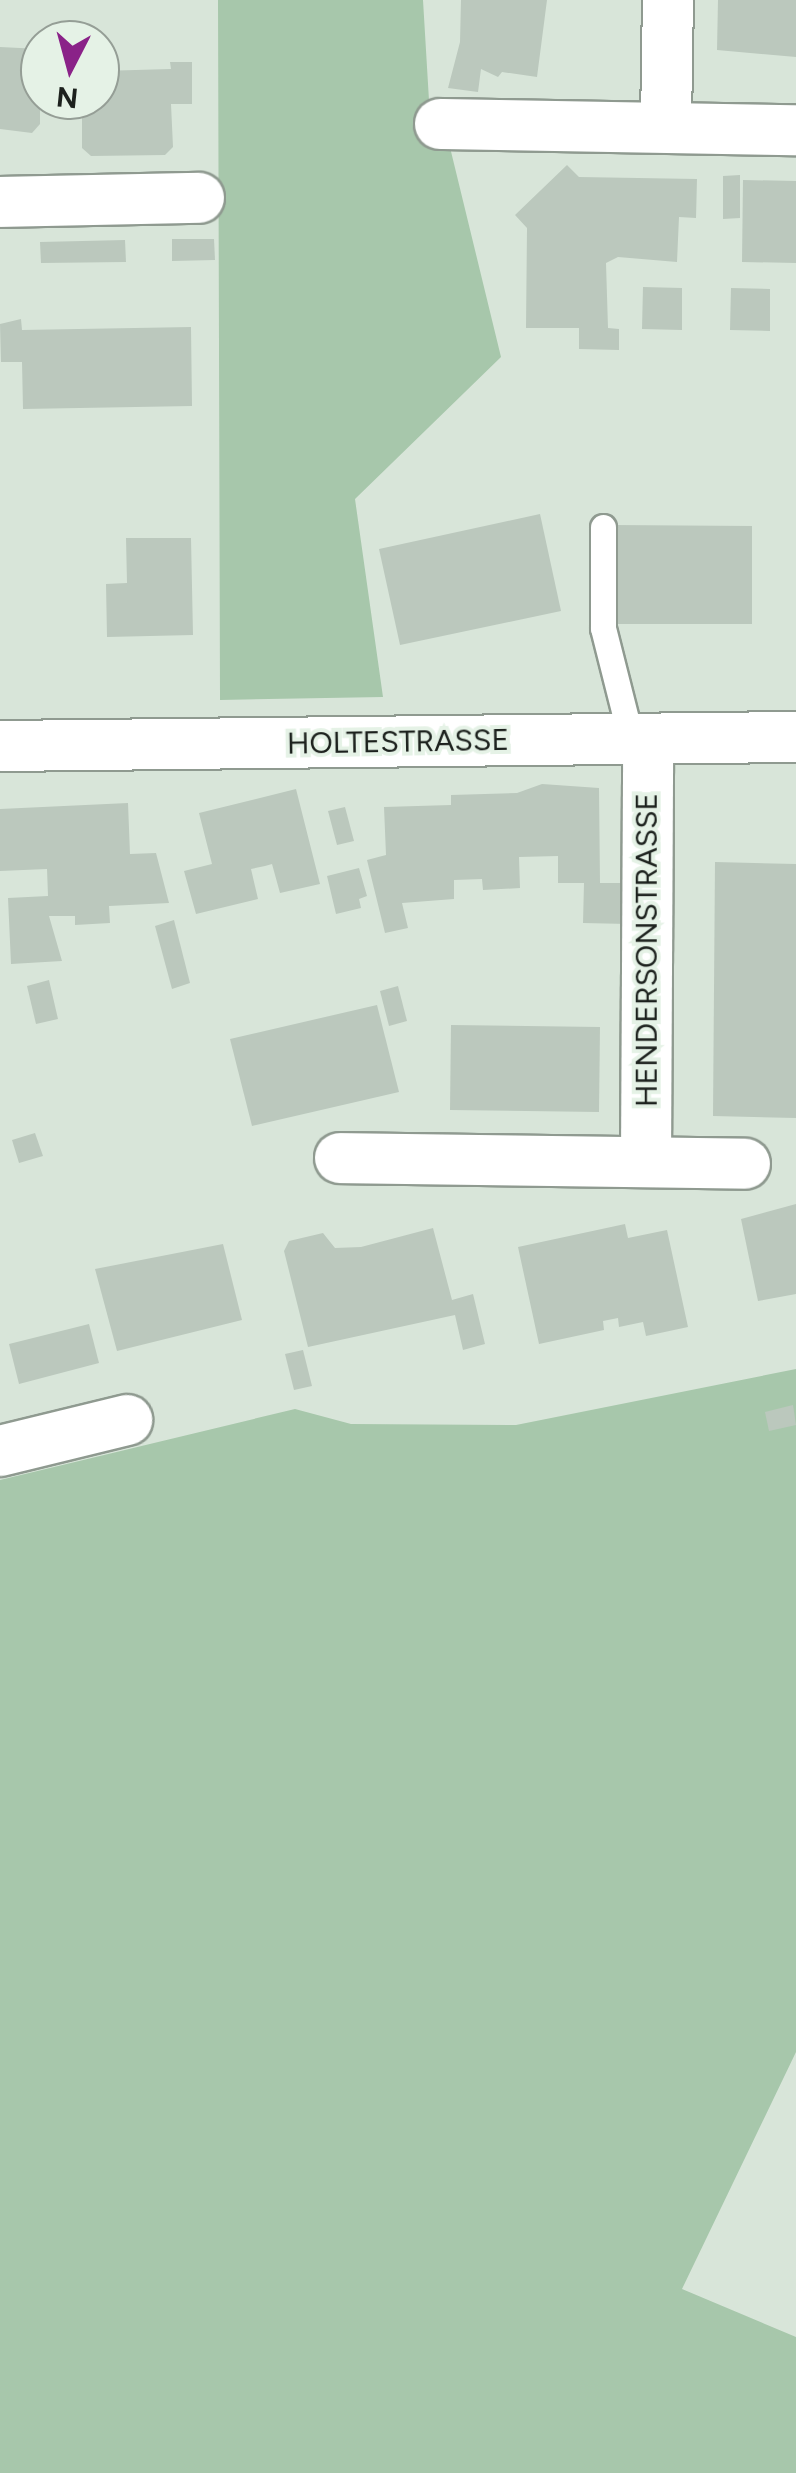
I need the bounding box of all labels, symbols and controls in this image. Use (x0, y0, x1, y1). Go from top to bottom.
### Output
north arrow (20, 20, 120, 120)
text: N (55, 80, 80, 116)
street label: HOLTESTRASSE (287, 722, 509, 762)
street label: HENDERSONSTRASSE (629, 793, 665, 1107)

